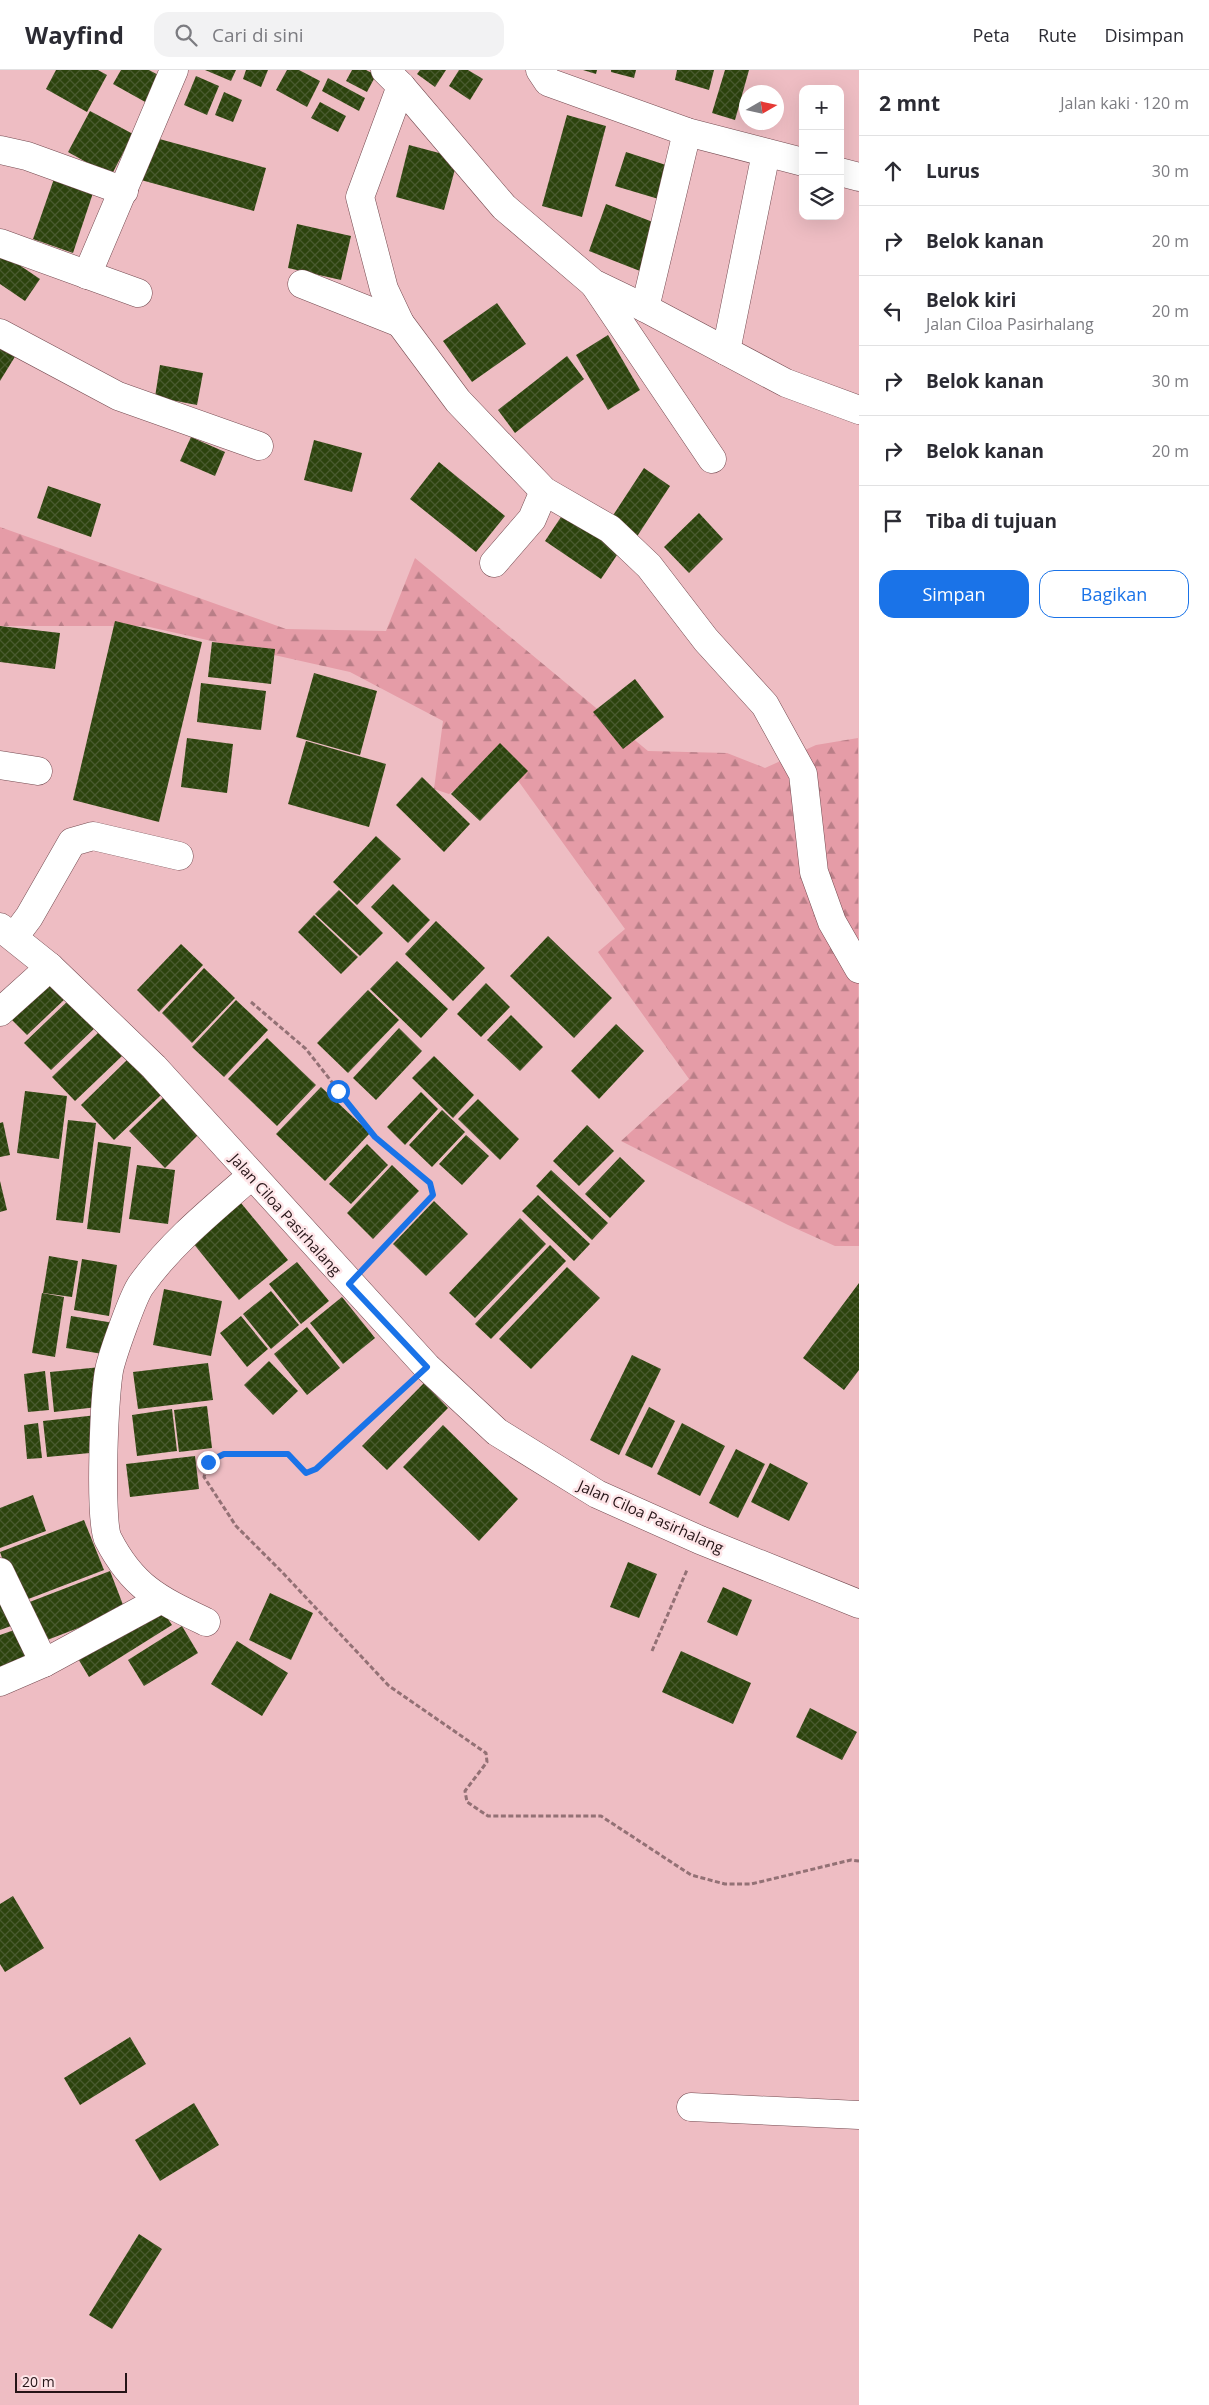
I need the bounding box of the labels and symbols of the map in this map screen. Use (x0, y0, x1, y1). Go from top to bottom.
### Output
north arrow (739, 85, 784, 130)
route start (327, 1080, 350, 1103)
street label: Jalan Ciloa Pasirhalang (225, 1147, 346, 1279)
route end (197, 1451, 220, 1474)
street label: Jalan Ciloa Pasirhalang (573, 1474, 727, 1557)
scale bar (15, 2370, 128, 2393)

